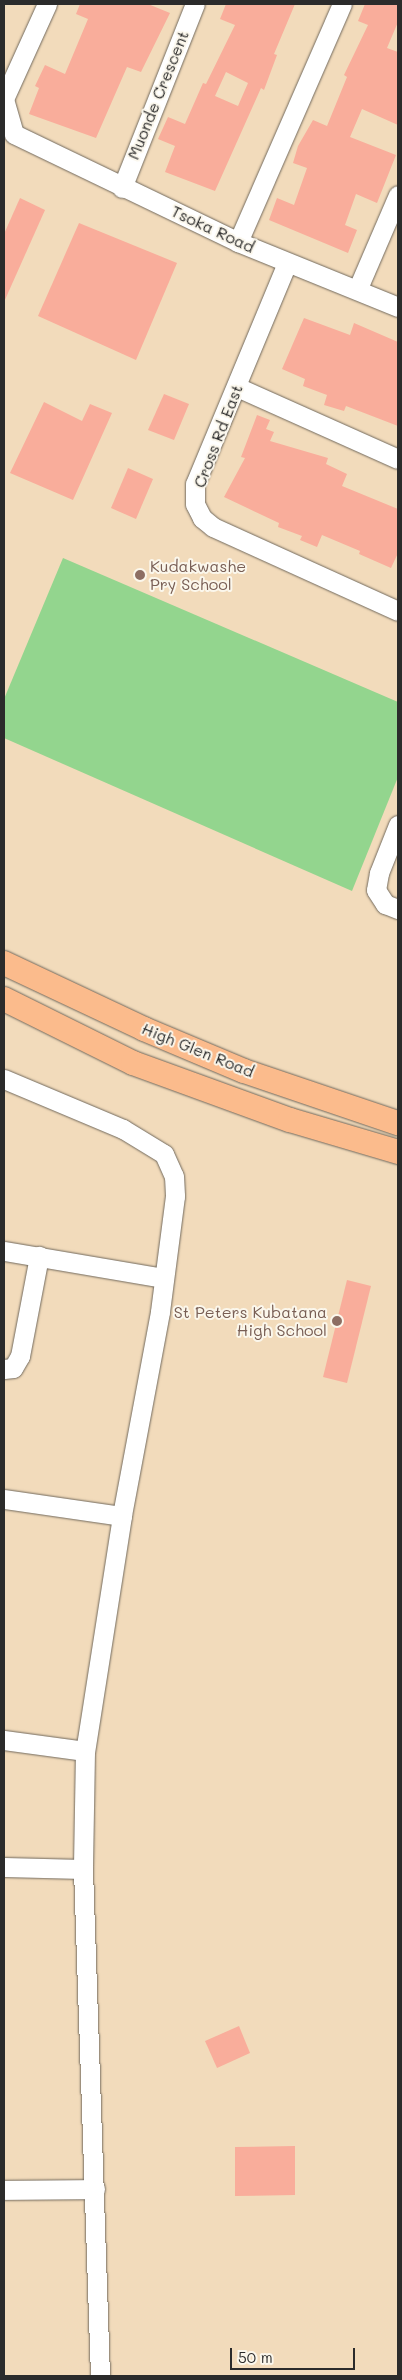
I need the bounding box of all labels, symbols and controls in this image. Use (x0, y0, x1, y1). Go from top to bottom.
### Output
street label: Muonde Crescent (123, 28, 193, 162)
street label: Tsoka Road (168, 201, 258, 257)
street label: Cross Rd East (189, 382, 247, 490)
place label: Kudakwashe Pry School (150, 556, 246, 594)
marker: Kudakwashe Pry School (134, 569, 146, 581)
street label: High Glen Road (139, 1019, 257, 1081)
place label: St Peters Kubatana High School (174, 1302, 327, 1340)
marker: St Peters Kubatana High School (331, 1315, 343, 1327)
scale bar (232, 2338, 357, 2370)
text: 50 m (238, 2347, 273, 2367)

